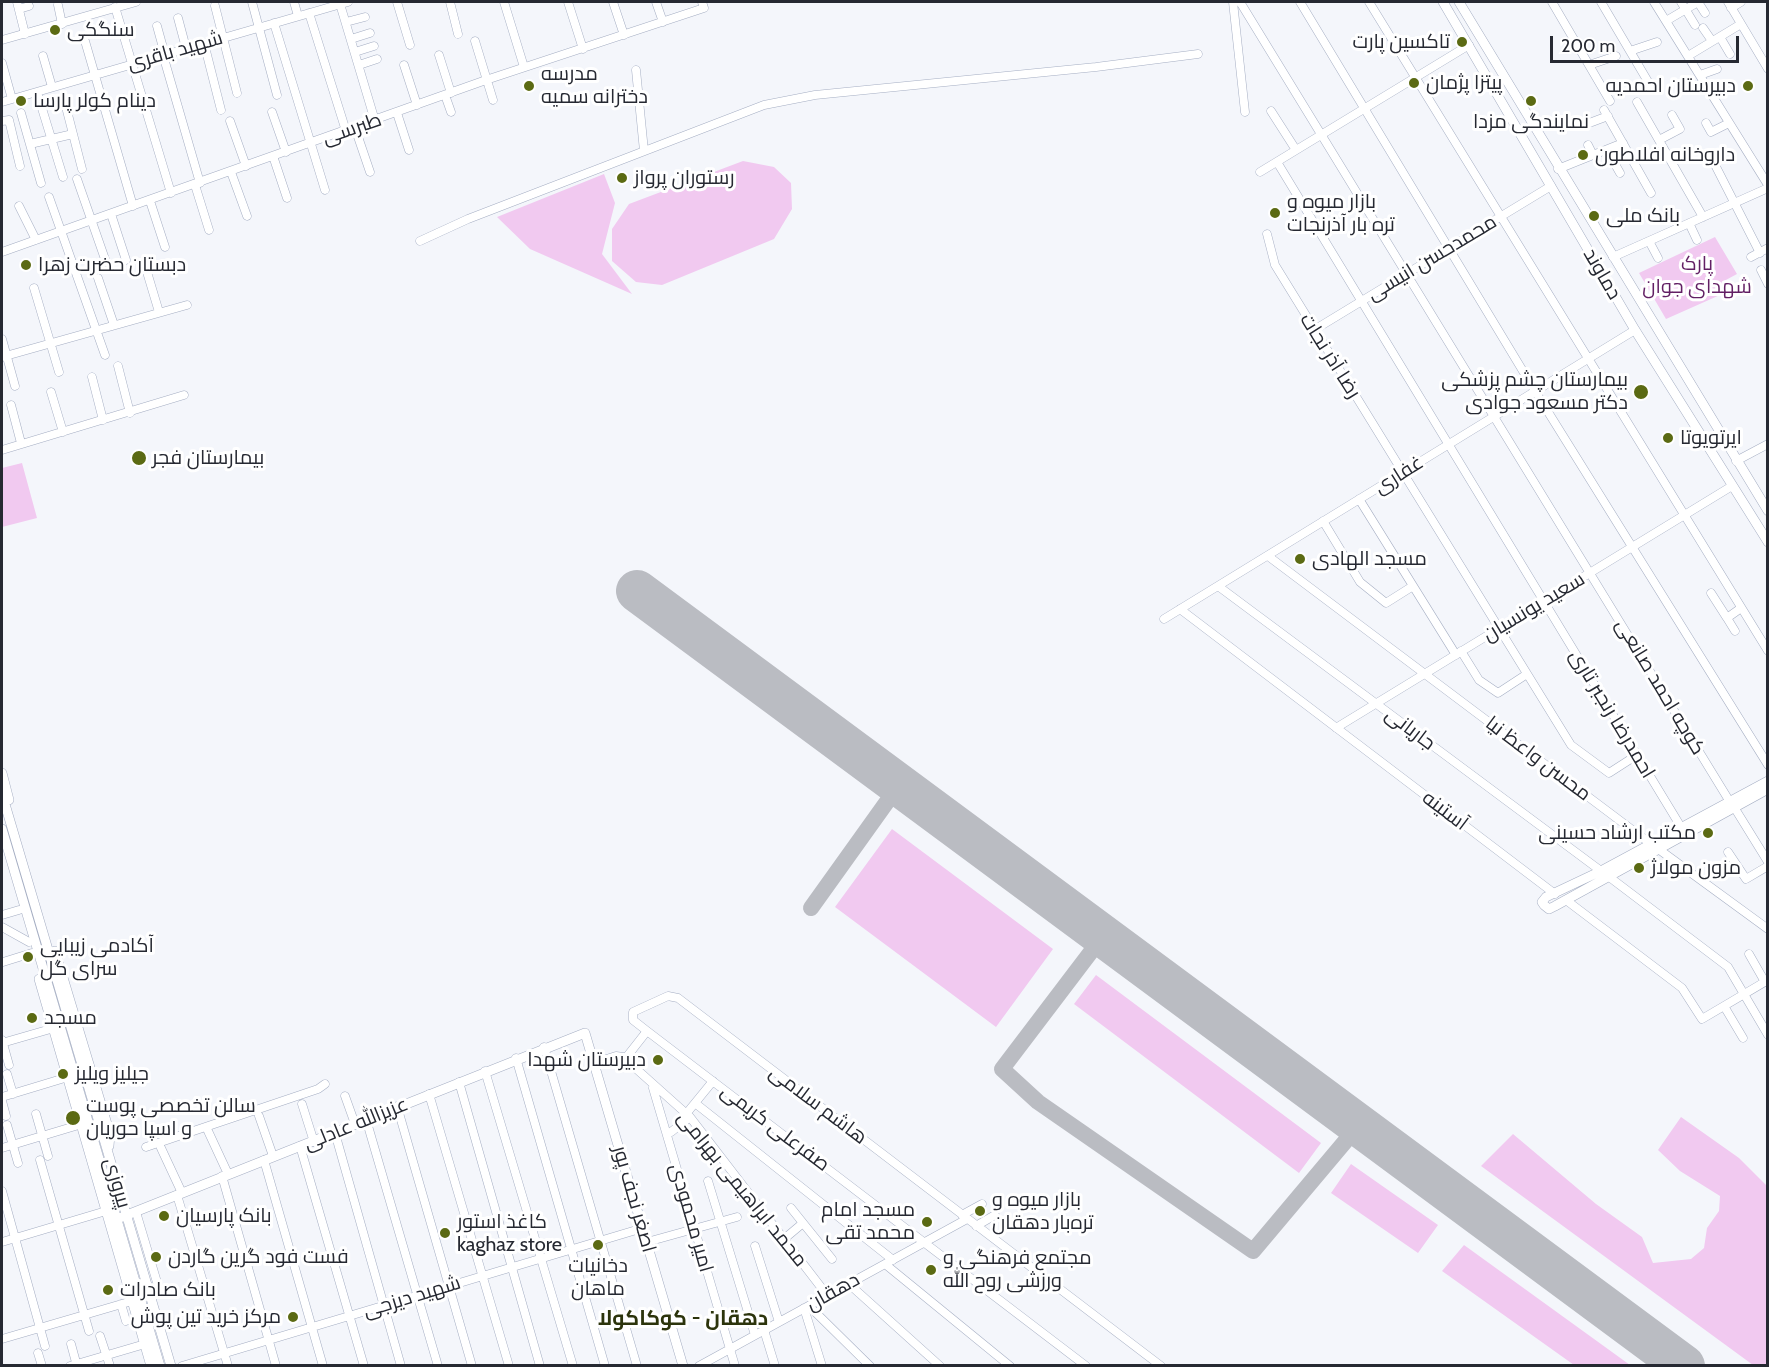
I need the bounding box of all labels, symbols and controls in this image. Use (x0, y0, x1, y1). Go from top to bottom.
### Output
place label: سنگکی (67, 18, 134, 42)
marker: سنگکی (48, 23, 62, 37)
scale bar (1553, 24, 1742, 62)
street label: شهید باقری (125, 26, 225, 76)
place label: تاکسین پارت (1352, 30, 1450, 54)
marker: تاکسین پارت (1455, 35, 1469, 49)
text: 200 m (1561, 35, 1615, 57)
place label: مدرسه دخترانه سمیه (541, 62, 648, 109)
place label: پیتزا پژمان (1426, 71, 1502, 95)
place label: دبیرستان احمدیه (1605, 74, 1736, 98)
marker: پیتزا پژمان (1407, 76, 1421, 90)
marker: مدرسه دخترانه سمیه (522, 79, 536, 93)
marker: دبیرستان احمدیه (1741, 79, 1755, 93)
place label: دینام کولر پارسا (33, 89, 156, 113)
marker: دینام کولر پارسا (14, 94, 28, 108)
marker: نمایندگی مزدا (1524, 94, 1538, 108)
street label: طبرسی (319, 108, 385, 150)
place label: نمایندگی مزدا (1473, 110, 1589, 134)
place label: داروخانه افلاطون (1595, 143, 1735, 167)
marker: داروخانه افلاطون (1576, 148, 1590, 162)
place label: رستوران پرواز (634, 166, 735, 190)
marker: رستوران پرواز (615, 171, 629, 185)
place label: بازار میوه و تره بار آذرنجات (1287, 190, 1395, 237)
place label: بانک ملی (1606, 204, 1680, 228)
marker: بازار میوه و تره بار آذرنجات (1268, 206, 1282, 220)
marker: بانک ملی (1587, 209, 1601, 223)
street label: محمدحسن انیسی (1363, 210, 1501, 306)
street label: دماوند (1578, 244, 1626, 304)
park label: پارک شهدای جوان (1642, 252, 1752, 299)
place label: دبستان حضرت زهرا (38, 253, 186, 277)
marker: دبستان حضرت زهرا (19, 258, 33, 272)
street label: رضا آذر نجات (1294, 309, 1366, 403)
place label: بیمارستان چشم پزشکی دکتر مسعود جوادی (1441, 368, 1628, 415)
marker: بیمارستان چشم پزشکی دکتر مسعود جوادی (1632, 383, 1650, 401)
place label: ایرتویوتا (1680, 426, 1742, 450)
marker: ایرتویوتا (1661, 431, 1675, 445)
place label: بیمارستان فجر (152, 446, 264, 470)
marker: بیمارستان فجر (130, 449, 148, 467)
street label: غفاری (1370, 451, 1428, 499)
place label: مسجد الهادی (1312, 547, 1427, 571)
marker: مسجد الهادی (1293, 552, 1307, 566)
street label: سعید یونسیان (1479, 567, 1589, 647)
street label: کوچه احمد صانعی (1610, 615, 1710, 759)
street label: احمدرضا رنجبر تاری (1564, 645, 1660, 783)
street label: جاریانی (1380, 702, 1440, 756)
street label: محسن واعظ نیا (1481, 712, 1595, 806)
street label: آستینه (1417, 786, 1473, 836)
place label: مکتب ارشاد حسینی (1538, 821, 1696, 845)
marker: مکتب ارشاد حسینی (1701, 826, 1715, 840)
place label: مزون مولاژ (1651, 856, 1741, 880)
marker: مزون مولاژ (1632, 861, 1646, 875)
place label: آکادمی زیبایی سرای گل (40, 934, 154, 981)
marker: آکادمی زیبایی سرای گل (21, 950, 35, 964)
place label: مسجد (44, 1006, 97, 1030)
marker: مسجد (25, 1011, 39, 1025)
place label: دبیرستان شهدا (527, 1048, 646, 1072)
marker: دبیرستان شهدا (651, 1053, 665, 1067)
street label: هاشم سلامی (764, 1060, 872, 1150)
place label: جیلیز ویلیز (75, 1062, 149, 1086)
marker: جیلیز ویلیز (56, 1067, 70, 1081)
street label: صفرعلی کریمی (716, 1079, 834, 1177)
street label: عزیزالله عادلی (300, 1092, 412, 1156)
place label: سالن تخصصی پوست و اسپا حوریان (86, 1094, 256, 1141)
street label: محمد ابراهیمی بهرامی (672, 1106, 812, 1272)
marker: سالن تخصصی پوست و اسپا حوریان (64, 1109, 82, 1127)
street label: اصغر نجف پور (607, 1143, 661, 1255)
street label: پیروزی (98, 1155, 136, 1211)
street label: امیر محمودی (664, 1161, 718, 1275)
place label: بازار میوه و تره‌بار دهقان (992, 1188, 1094, 1235)
place label: مسجد امام محمد تقی (821, 1198, 915, 1245)
place label: بانک پارسیان (176, 1204, 272, 1228)
marker: بازار میوه و تره‌بار دهقان (973, 1204, 987, 1218)
marker: بانک پارسیان (157, 1209, 171, 1223)
place label: کاغذ استور kaghaz store (457, 1210, 562, 1257)
marker: مسجد امام محمد تقی (920, 1215, 934, 1229)
marker: کاغذ استور kaghaz store (438, 1226, 452, 1240)
marker: دخانیات ماهان (591, 1238, 605, 1252)
place label: فست فود گرين گاردن (168, 1245, 349, 1269)
place label: مجتمع فرهنگی و ورزشی روح الله (943, 1246, 1092, 1293)
marker: فست فود گرين گاردن (149, 1250, 163, 1264)
place label: دخانیات ماهان (568, 1254, 628, 1301)
marker: مجتمع فرهنگی و ورزشی روح الله (924, 1263, 938, 1277)
street label: دهقان (802, 1268, 864, 1316)
street label: شهید دیزجی (360, 1271, 464, 1323)
place label: بانک صادرات (120, 1278, 216, 1302)
marker: بانک صادرات (101, 1283, 115, 1297)
place label: مرکز خرید تین پوش (131, 1305, 281, 1329)
district label: دهقان - کوکاکولا (598, 1306, 768, 1332)
marker: مرکز خرید تین پوش (286, 1310, 300, 1324)

